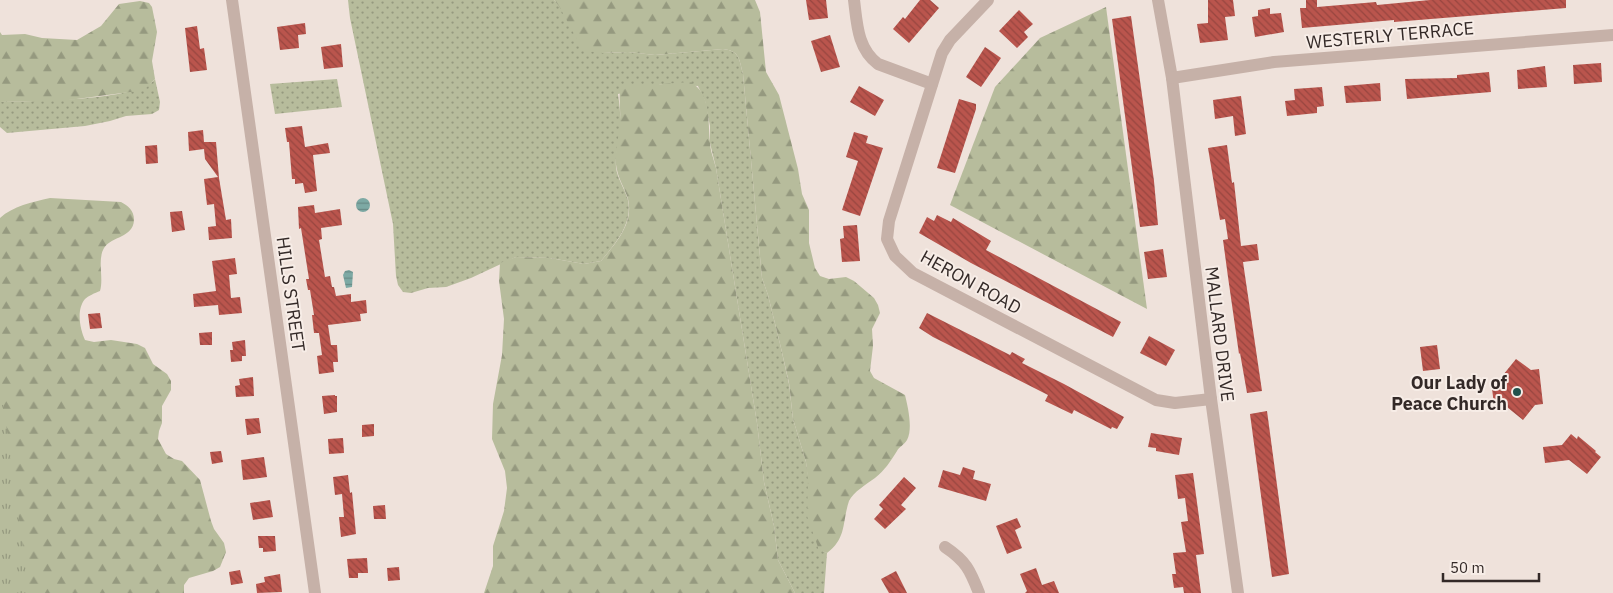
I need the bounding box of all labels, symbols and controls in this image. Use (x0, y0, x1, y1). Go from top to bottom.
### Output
street label: WESTERLY TERRACE (1305, 16, 1475, 54)
street label: HILLS STREET (272, 235, 310, 353)
street label: HERON ROAD (917, 245, 1025, 319)
street label: MALLARD DRIVE (1200, 265, 1240, 403)
place label: Our Lady of Peace Church (1391, 371, 1507, 415)
marker: Our Lady of Peace Church (1511, 386, 1523, 398)
scale bar (1443, 550, 1539, 582)
text: 50 m (1450, 558, 1485, 577)

